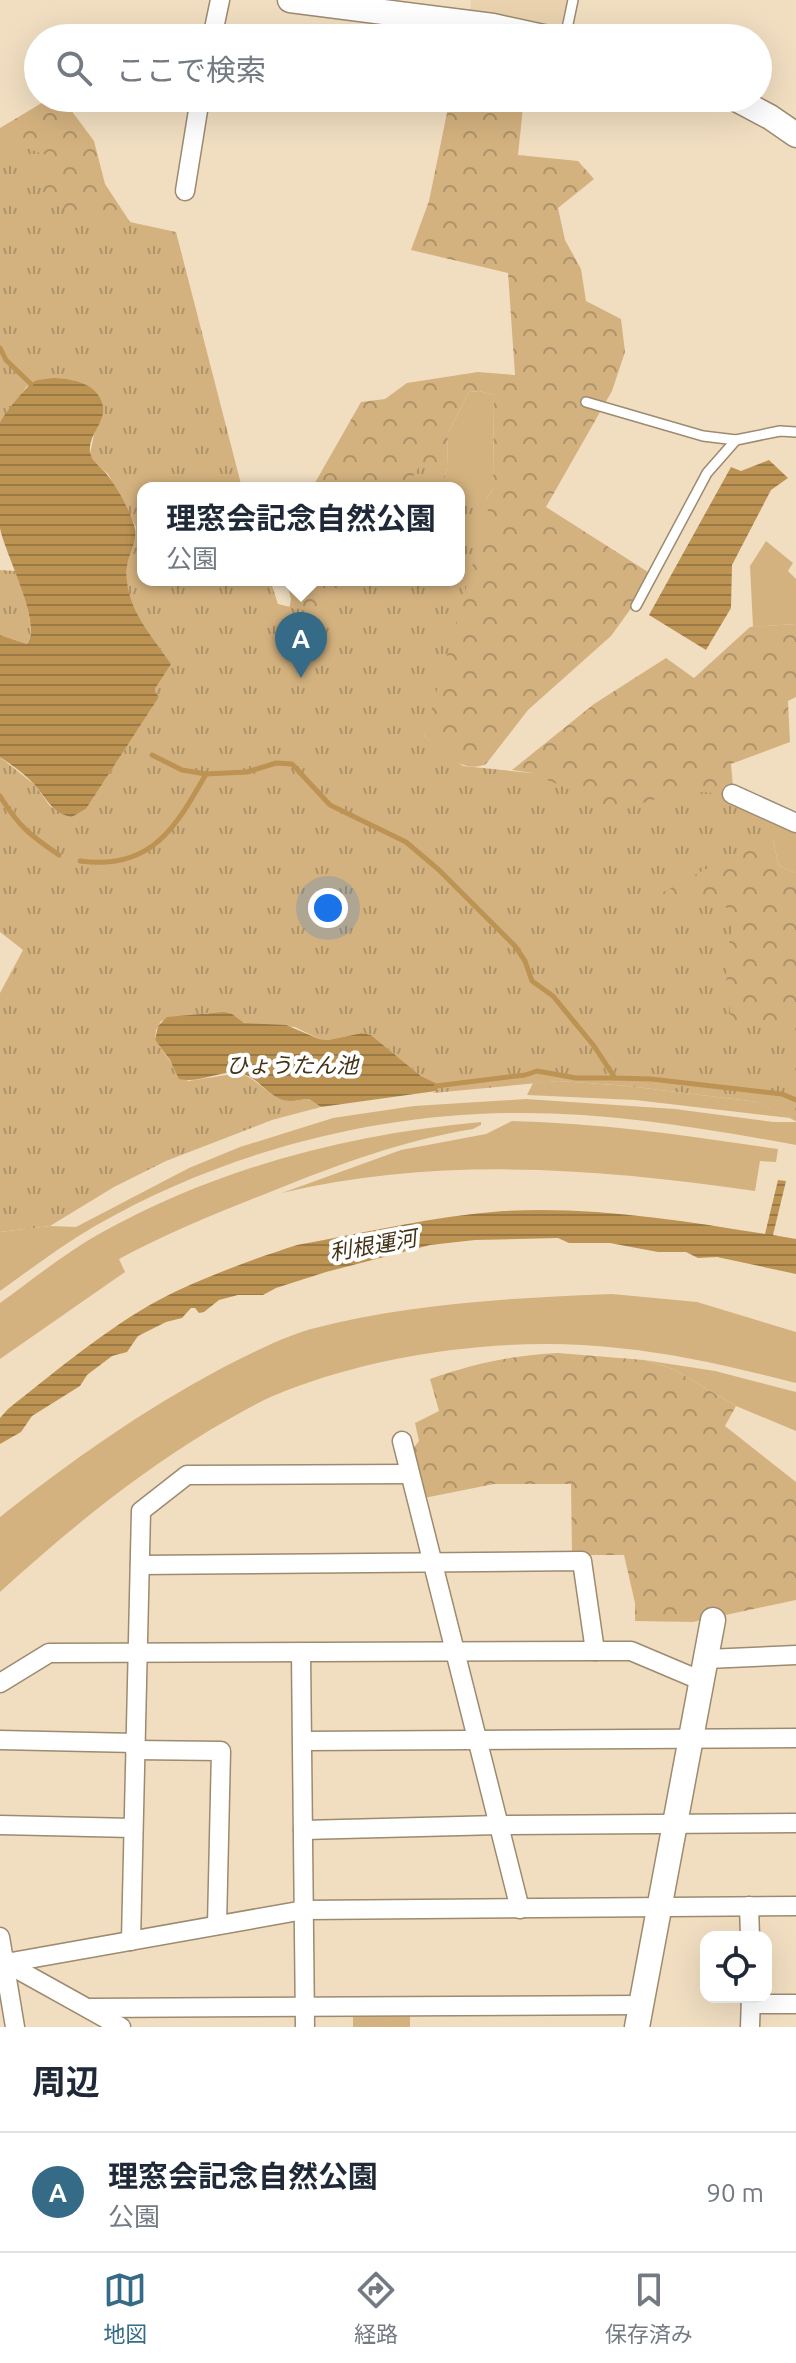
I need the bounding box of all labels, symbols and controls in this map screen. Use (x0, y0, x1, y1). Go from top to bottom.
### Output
search box (24, 24, 772, 112)
icon: search (52, 46, 96, 90)
text: ここで検索 (116, 53, 266, 87)
popup (137, 482, 465, 586)
text: 理窓会記念自然公園 (166, 501, 436, 535)
text: 公園 (166, 544, 218, 573)
pin: A (275, 612, 327, 678)
your location (308, 888, 348, 928)
water label: ひょうたん池 (226, 1052, 360, 1077)
water label: 利根運河 (327, 1224, 422, 1264)
map controls (700, 1931, 772, 2003)
button: locate (700, 1931, 772, 2003)
text: 周辺 (32, 2062, 100, 2100)
text: 理窓会記念自然公園 (108, 2159, 378, 2193)
text: A (49, 2178, 67, 2207)
text: 90 m (706, 2178, 764, 2207)
text: 公園 (108, 2202, 160, 2231)
tab: 地図 (103, 2268, 147, 2348)
tab: 経路 (354, 2268, 398, 2348)
tab: 保存済み (605, 2268, 693, 2348)

